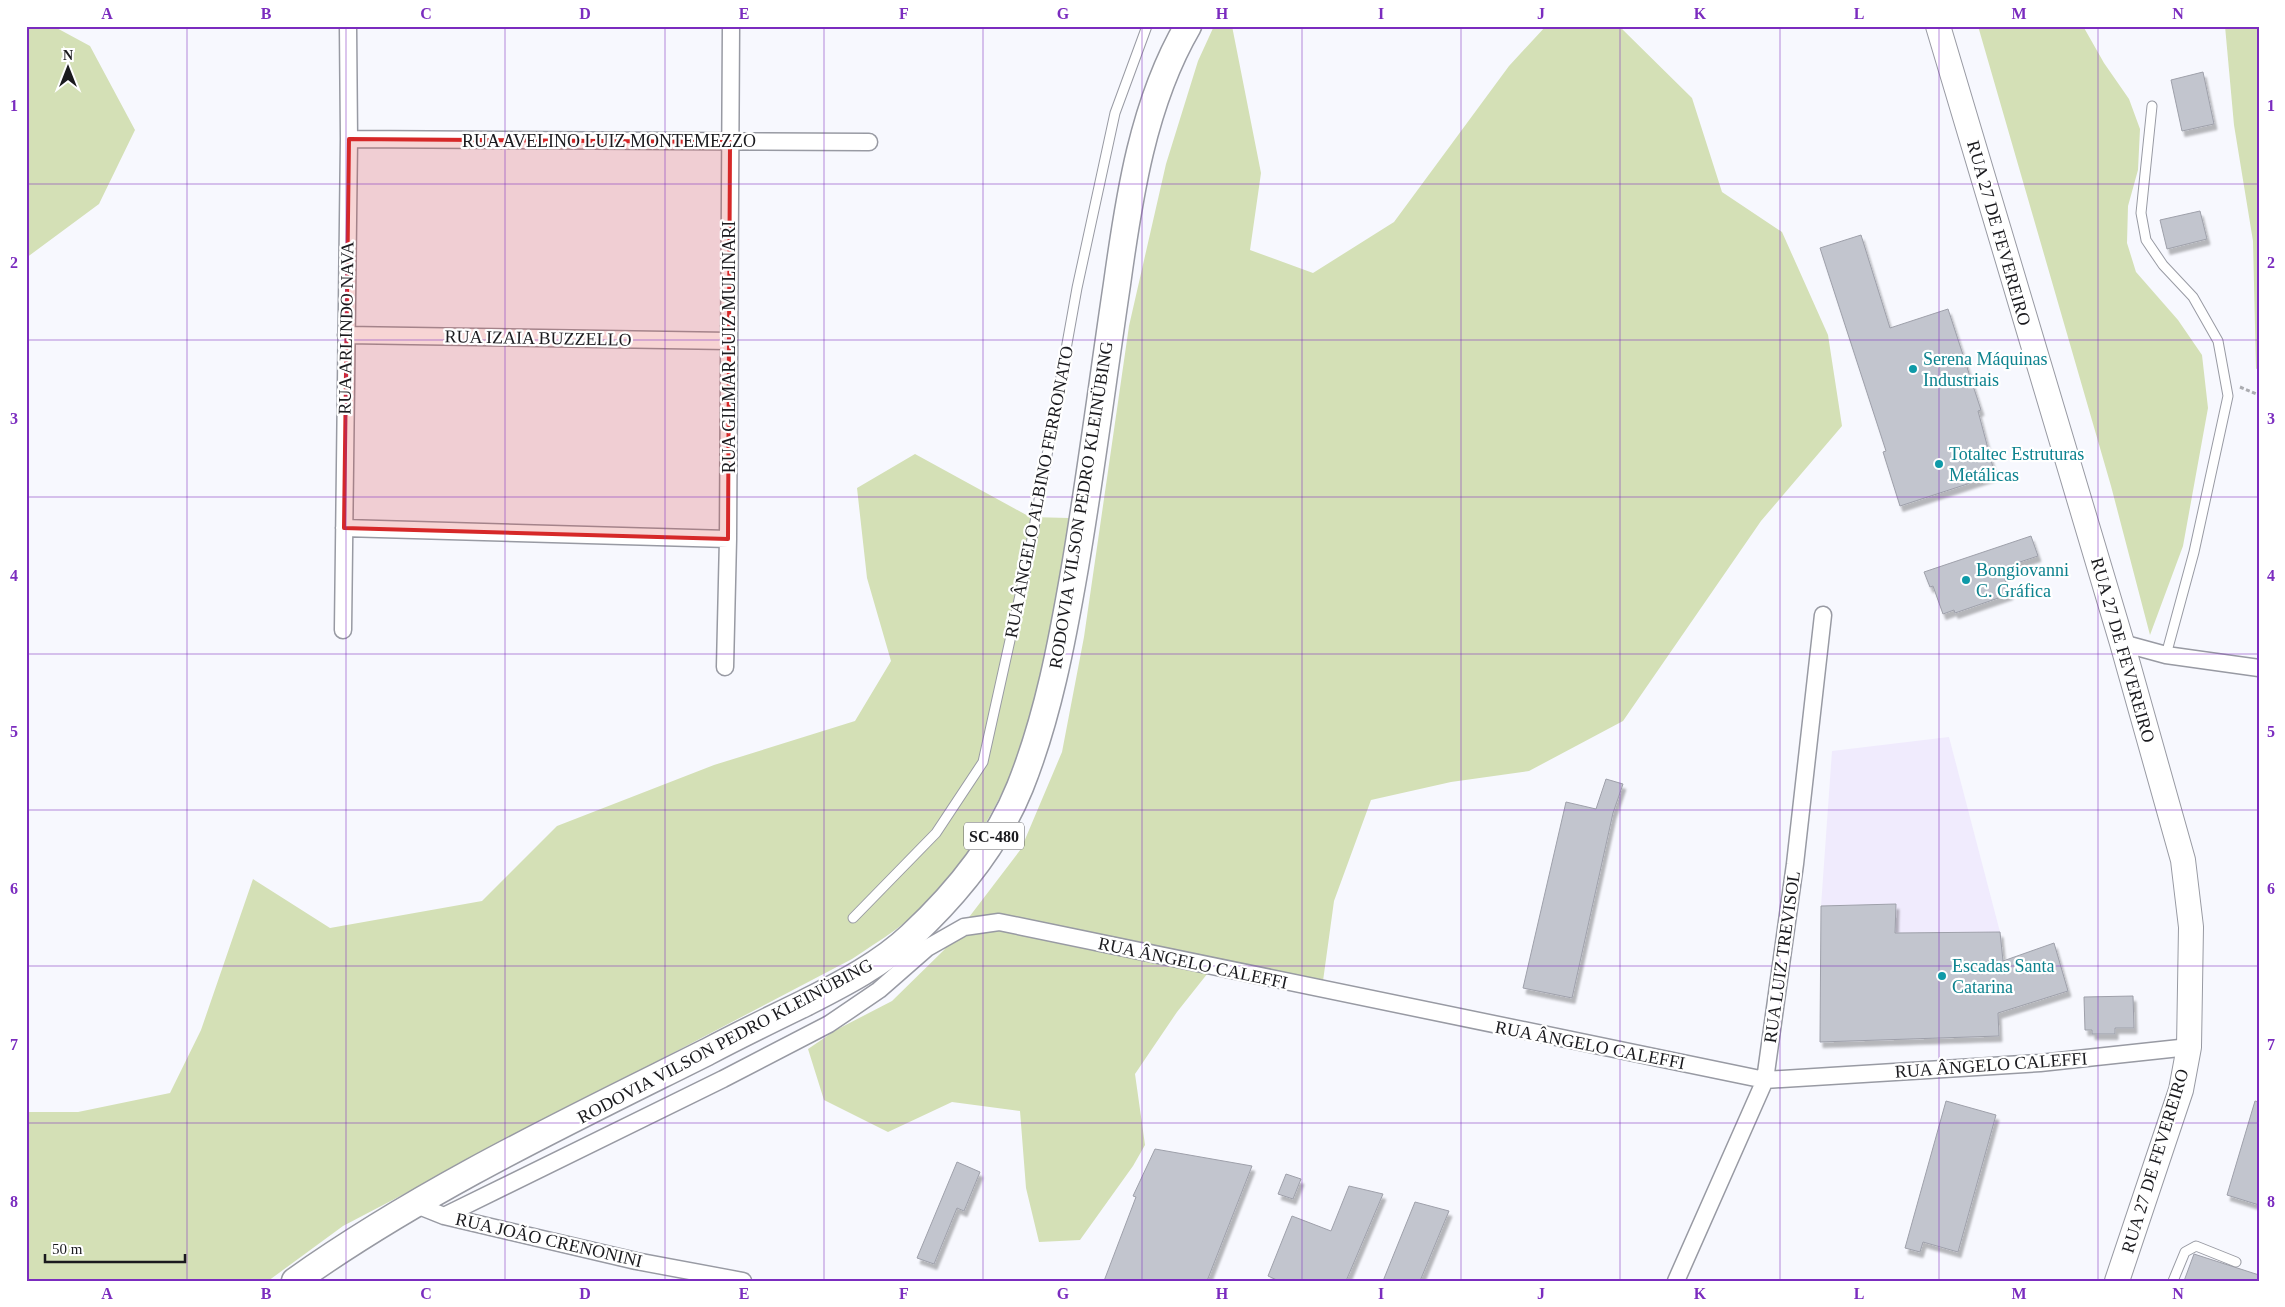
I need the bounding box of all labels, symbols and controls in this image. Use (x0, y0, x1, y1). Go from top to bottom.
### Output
text: A (101, 5, 113, 22)
text: B (261, 5, 272, 22)
text: C (420, 5, 432, 22)
text: D (579, 5, 591, 22)
text: E (739, 5, 749, 22)
text: F (899, 5, 909, 22)
text: G (1057, 5, 1070, 22)
text: H (1216, 5, 1229, 22)
text: I (1378, 5, 1384, 22)
text: J (1537, 5, 1545, 22)
text: K (1694, 5, 1707, 22)
text: L (1854, 5, 1864, 22)
text: M (2011, 5, 2027, 22)
text: N (2172, 5, 2184, 22)
north arrow (42, 42, 92, 92)
text: N (63, 48, 73, 63)
text: 1 (10, 97, 18, 114)
text: 1 (2267, 97, 2275, 114)
street label: RUA AVELINO LUIZ MONTEMEZZO (462, 131, 756, 151)
street label: RUA 27 DE FEVEREIRO (1963, 138, 2035, 328)
street label: RUA GILMAR LUIZ MULINARI (719, 221, 739, 473)
street label: RUA ARLINDO NAVA (334, 241, 358, 415)
text: 2 (10, 254, 18, 271)
text: 2 (2267, 254, 2275, 271)
street label: RUA IZAIA BUZZELLO (444, 326, 632, 350)
street label: RODOVIA VILSON PEDRO KLEINÜBING (1045, 340, 1117, 670)
street label: RUA ÂNGELO ALBINO FERRONATO (1000, 344, 1077, 640)
place label: Serena Máquinas Industriais (1923, 349, 2047, 390)
marker: Serena Máquinas Industriais (1907, 363, 1919, 375)
text: 3 (10, 410, 18, 427)
text: 3 (2267, 410, 2275, 427)
place label: Totaltec Estruturas Metálicas (1949, 444, 2084, 485)
marker: Totaltec Estruturas Metálicas (1933, 458, 1945, 470)
street label: RUA 27 DE FEVEREIRO (2087, 555, 2159, 745)
place label: Bongiovanni C. Gráfica (1976, 560, 2069, 601)
text: 4 (10, 567, 18, 584)
text: 4 (2267, 567, 2275, 584)
marker: Bongiovanni C. Gráfica (1960, 574, 1972, 586)
text: 5 (10, 723, 18, 740)
text: 5 (2267, 723, 2275, 740)
road number: SC-480 (964, 822, 1024, 849)
street label: RUA LUIZ TREVISOL (1760, 870, 1804, 1044)
text: 6 (10, 880, 18, 897)
text: 6 (2267, 880, 2275, 897)
street label: RUA ÂNGELO CALEFFI (1097, 932, 1290, 993)
street label: RODOVIA VILSON PEDRO KLEINÜBING (574, 954, 876, 1128)
place label: Escadas Santa Catarina (1952, 956, 2054, 997)
marker: Escadas Santa Catarina (1936, 970, 1948, 982)
street label: RUA ÂNGELO CALEFFI (1493, 1016, 1687, 1073)
text: 7 (10, 1036, 18, 1053)
text: 7 (2267, 1036, 2275, 1053)
street label: RUA ÂNGELO CALEFFI (1894, 1047, 2088, 1082)
street label: RUA 27 DE FEVEREIRO (2117, 1067, 2193, 1255)
text: 8 (10, 1193, 18, 1210)
text: 8 (2267, 1193, 2275, 1210)
street label: RUA JOÃO CRENONINI (454, 1208, 645, 1271)
scale bar (45, 1232, 185, 1264)
text: 50 m (52, 1241, 83, 1257)
text: A (101, 1285, 113, 1302)
text: B (261, 1285, 272, 1302)
text: C (420, 1285, 432, 1302)
text: D (579, 1285, 591, 1302)
text: E (739, 1285, 749, 1302)
text: F (899, 1285, 909, 1302)
text: G (1057, 1285, 1070, 1302)
text: H (1216, 1285, 1229, 1302)
text: I (1378, 1285, 1384, 1302)
text: J (1537, 1285, 1545, 1302)
text: K (1694, 1285, 1707, 1302)
text: L (1854, 1285, 1864, 1302)
text: M (2011, 1285, 2027, 1302)
text: N (2172, 1285, 2184, 1302)

